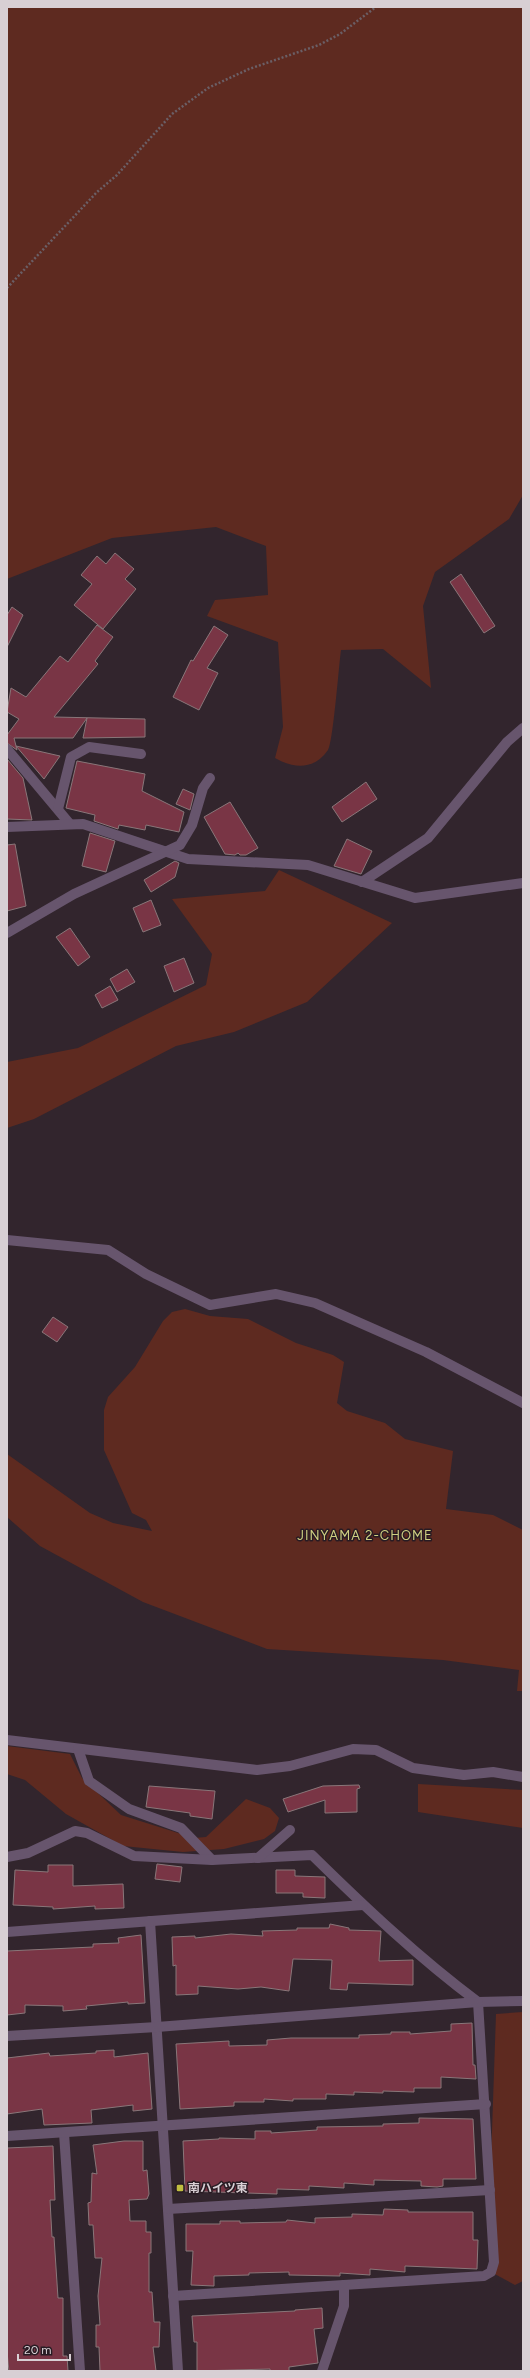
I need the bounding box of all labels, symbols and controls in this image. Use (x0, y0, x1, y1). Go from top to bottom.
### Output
district label: JINYAMA 2-CHOME (297, 1528, 433, 1543)
place label: 南ハイツ東 (188, 2181, 248, 2195)
marker: 南ハイツ東 (175, 2183, 185, 2193)
scale bar (18, 2336, 70, 2362)
text: 20 m (24, 2343, 52, 2357)

